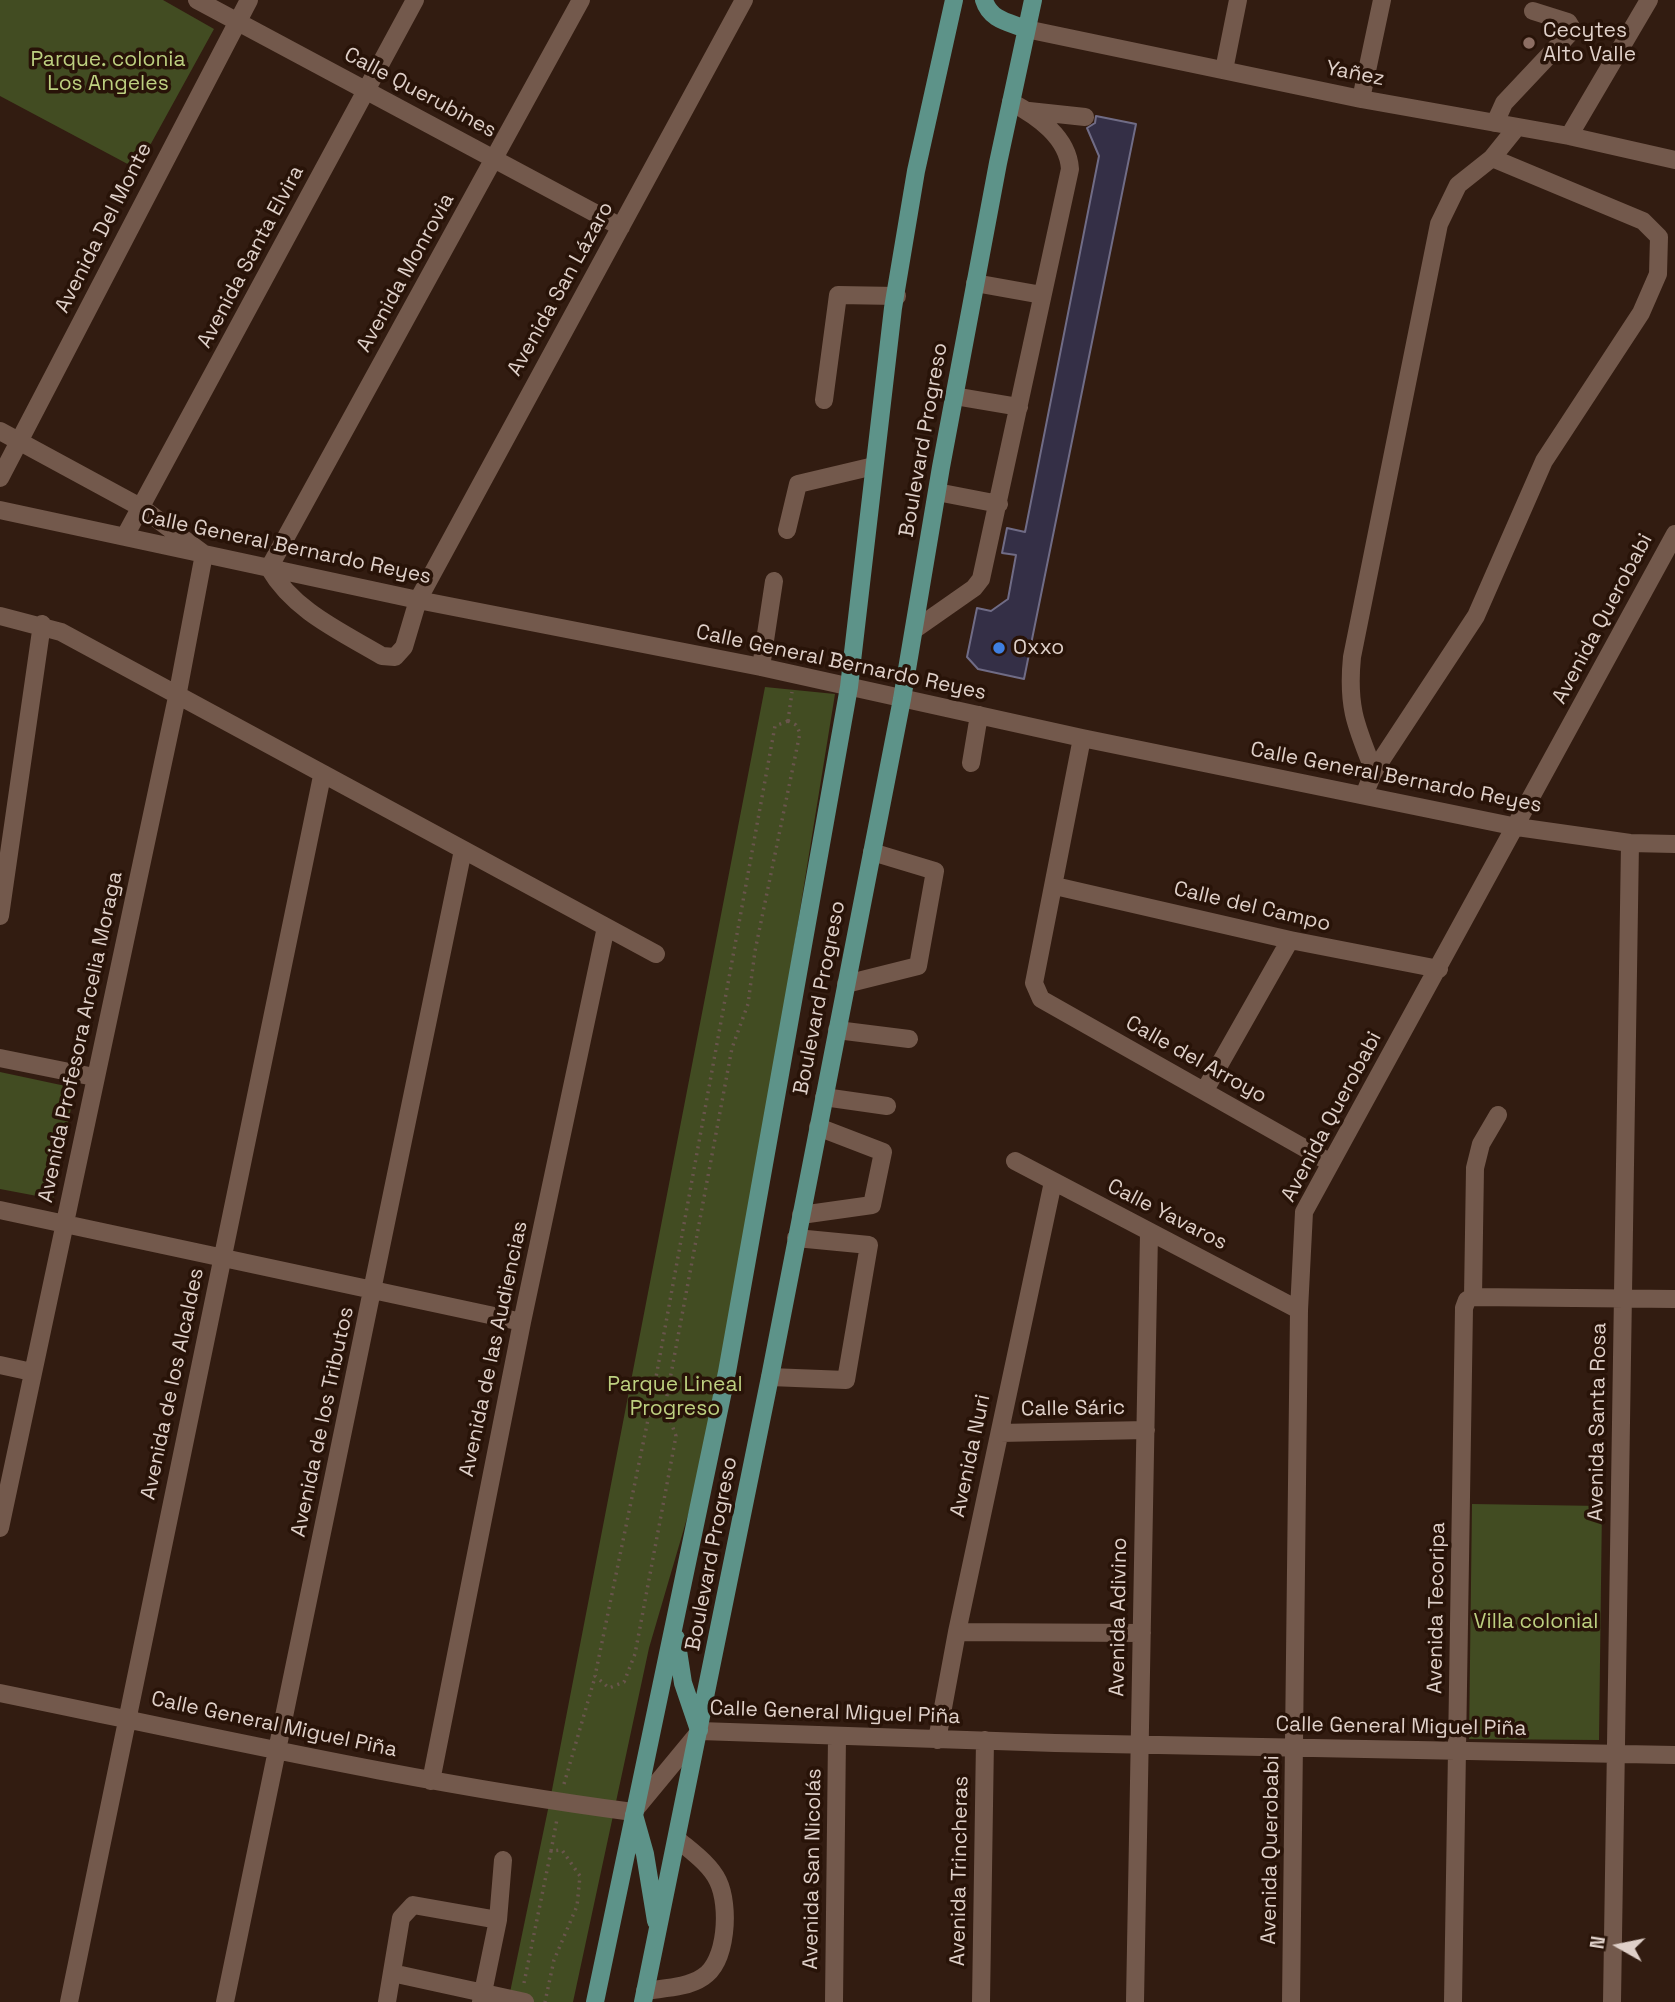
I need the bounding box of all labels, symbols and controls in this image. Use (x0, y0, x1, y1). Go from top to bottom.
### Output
place label: Cecytes Alto Valle (1543, 18, 1636, 68)
marker: Cecytes Alto Valle (1521, 35, 1537, 51)
street label: Calle Querubines (340, 42, 500, 144)
park label: Parque. colonia Los Angeles (30, 47, 186, 97)
street label: Yañez (1324, 56, 1386, 92)
street label: Avenida Del Monte (50, 139, 158, 317)
street label: Avenida Santa Elvira (192, 162, 310, 352)
street label: Avenida Monrovia (352, 189, 460, 357)
street label: Avenida San Lázaro (503, 197, 619, 381)
street label: Boulevard Progreso (894, 341, 954, 539)
street label: Calle General Bernardo Reyes (139, 504, 433, 590)
street label: Avenida Querobabi (1547, 530, 1659, 708)
street label: Calle General Bernardo Reyes (694, 620, 988, 706)
place label: Oxxo (1013, 635, 1064, 661)
marker: Oxxo (991, 640, 1007, 656)
street label: Calle General Bernardo Reyes (1248, 737, 1544, 819)
street label: Avenida Profesora Arcelia Moraga (34, 869, 128, 1205)
street label: Calle del Campo (1171, 877, 1333, 937)
street label: Boulevard Progreso (789, 899, 851, 1097)
street label: Calle del Arroyo (1121, 1011, 1271, 1109)
street label: Avenida Querobabi (1276, 1028, 1388, 1206)
street label: Calle Yavaros (1103, 1174, 1231, 1256)
street label: Avenida de las Audiencias (455, 1219, 533, 1479)
street label: Avenida de los Alcaldes (136, 1266, 210, 1502)
street label: Avenida de los Tributos (286, 1305, 360, 1539)
street label: Avenida Santa Rosa (1584, 1322, 1612, 1522)
park label: Parque Lineal Progreso (607, 1372, 743, 1422)
street label: Avenida Nuri (946, 1392, 996, 1520)
street label: Calle Sáric (1021, 1395, 1125, 1423)
street label: Boulevard Progreso (681, 1455, 743, 1653)
street label: Avenida Tecoripa (1423, 1522, 1451, 1694)
street label: Avenida Adivino (1105, 1537, 1133, 1697)
park label: Villa colonial (1474, 1609, 1598, 1635)
street label: Calle General Miguel Piña (149, 1687, 399, 1763)
street label: Calle General Miguel Piña (709, 1696, 961, 1730)
street label: Calle General Miguel Piña (1275, 1712, 1527, 1742)
street label: Avenida Querobabi (1257, 1755, 1285, 1945)
street label: Avenida San Nicolás (799, 1768, 827, 1970)
street label: Avenida Trincheras (946, 1776, 974, 1966)
north arrow (1584, 1911, 1654, 1981)
text: N (1584, 1934, 1611, 1951)

